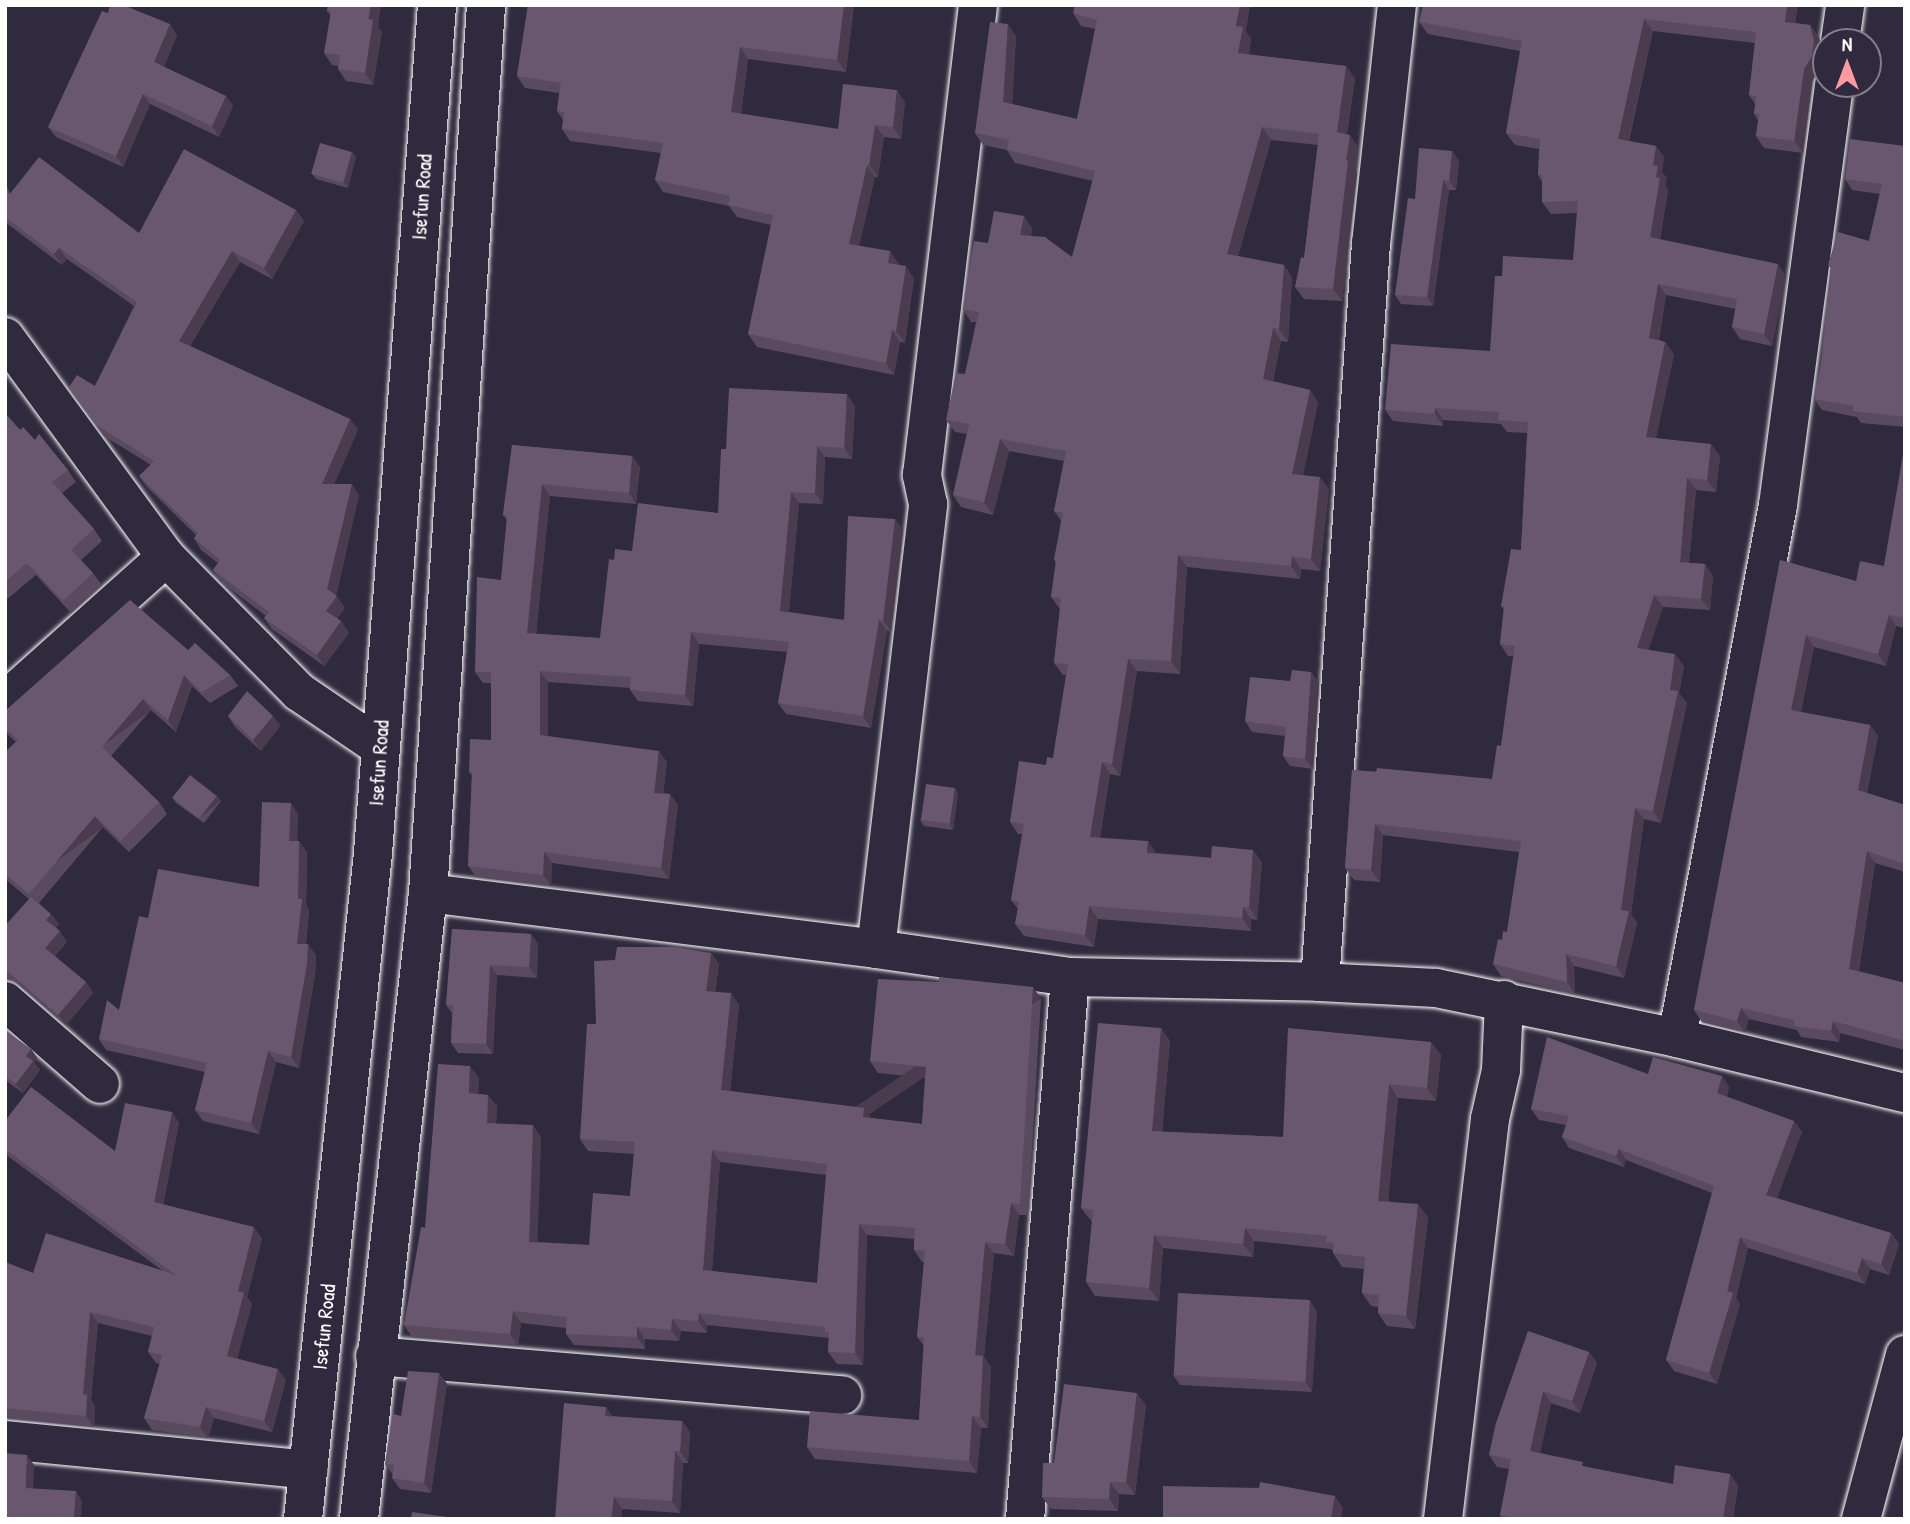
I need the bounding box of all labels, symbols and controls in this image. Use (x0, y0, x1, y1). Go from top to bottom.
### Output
north arrow (1812, 28, 1882, 98)
text: N (1842, 31, 1852, 57)
street label: Isefun Road (406, 153, 438, 241)
street label: Isefun Road (363, 719, 395, 807)
street label: Isefun Road (307, 1283, 341, 1371)

